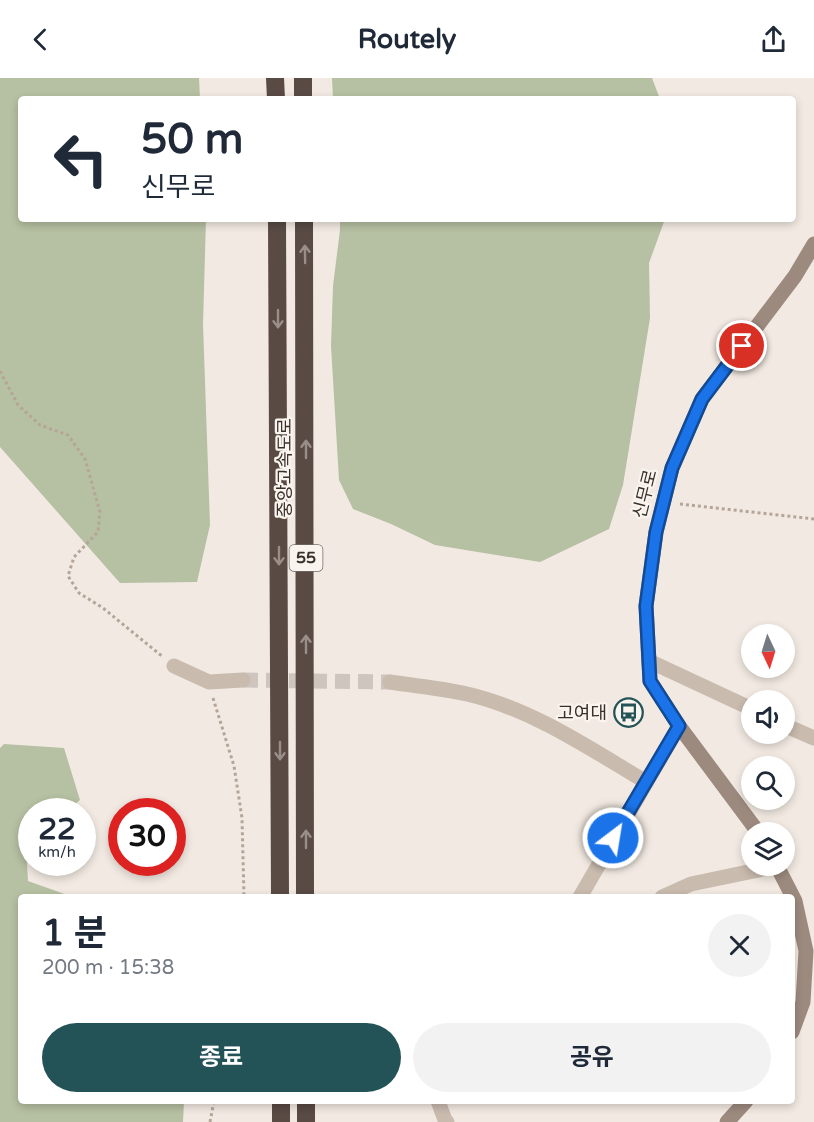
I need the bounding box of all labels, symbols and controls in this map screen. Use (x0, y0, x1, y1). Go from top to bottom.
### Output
icon: back (24, 23, 57, 56)
text: Routely (358, 23, 456, 56)
icon: share (757, 23, 790, 56)
text: 50 m (141, 114, 243, 165)
icon: left (42, 120, 120, 198)
text: 신무로 (141, 171, 216, 204)
one-way arrow (299, 244, 311, 264)
one-way arrow (272, 309, 284, 329)
pin (716, 320, 767, 371)
icon: arrive (725, 329, 758, 362)
street label: 중앙고속도로 (274, 418, 296, 518)
one-way arrow (300, 439, 312, 459)
street label: 신무로 (628, 467, 662, 521)
road number: 55 (290, 545, 322, 571)
one-way arrow (273, 546, 285, 566)
north arrow (741, 624, 795, 678)
map controls (741, 624, 795, 876)
one-way arrow (300, 634, 312, 654)
button: sound (741, 690, 795, 744)
bus stop icon: 고여대 (612, 697, 644, 729)
place label: 고여대 (557, 702, 607, 724)
one-way arrow (274, 741, 286, 761)
button: search (741, 756, 795, 810)
speed limit sign: 30 (108, 798, 186, 876)
position arrow (581, 806, 645, 870)
text: 22 (38, 811, 76, 848)
button: layers (741, 822, 795, 876)
one-way arrow (300, 829, 312, 849)
text: km/h (38, 843, 76, 861)
text: 1 분 (42, 912, 107, 955)
button: close (708, 914, 771, 977)
text: 200 m · 15:38 (42, 956, 174, 980)
button: 종료 (42, 1023, 401, 1092)
button: 공유 (413, 1023, 771, 1092)

